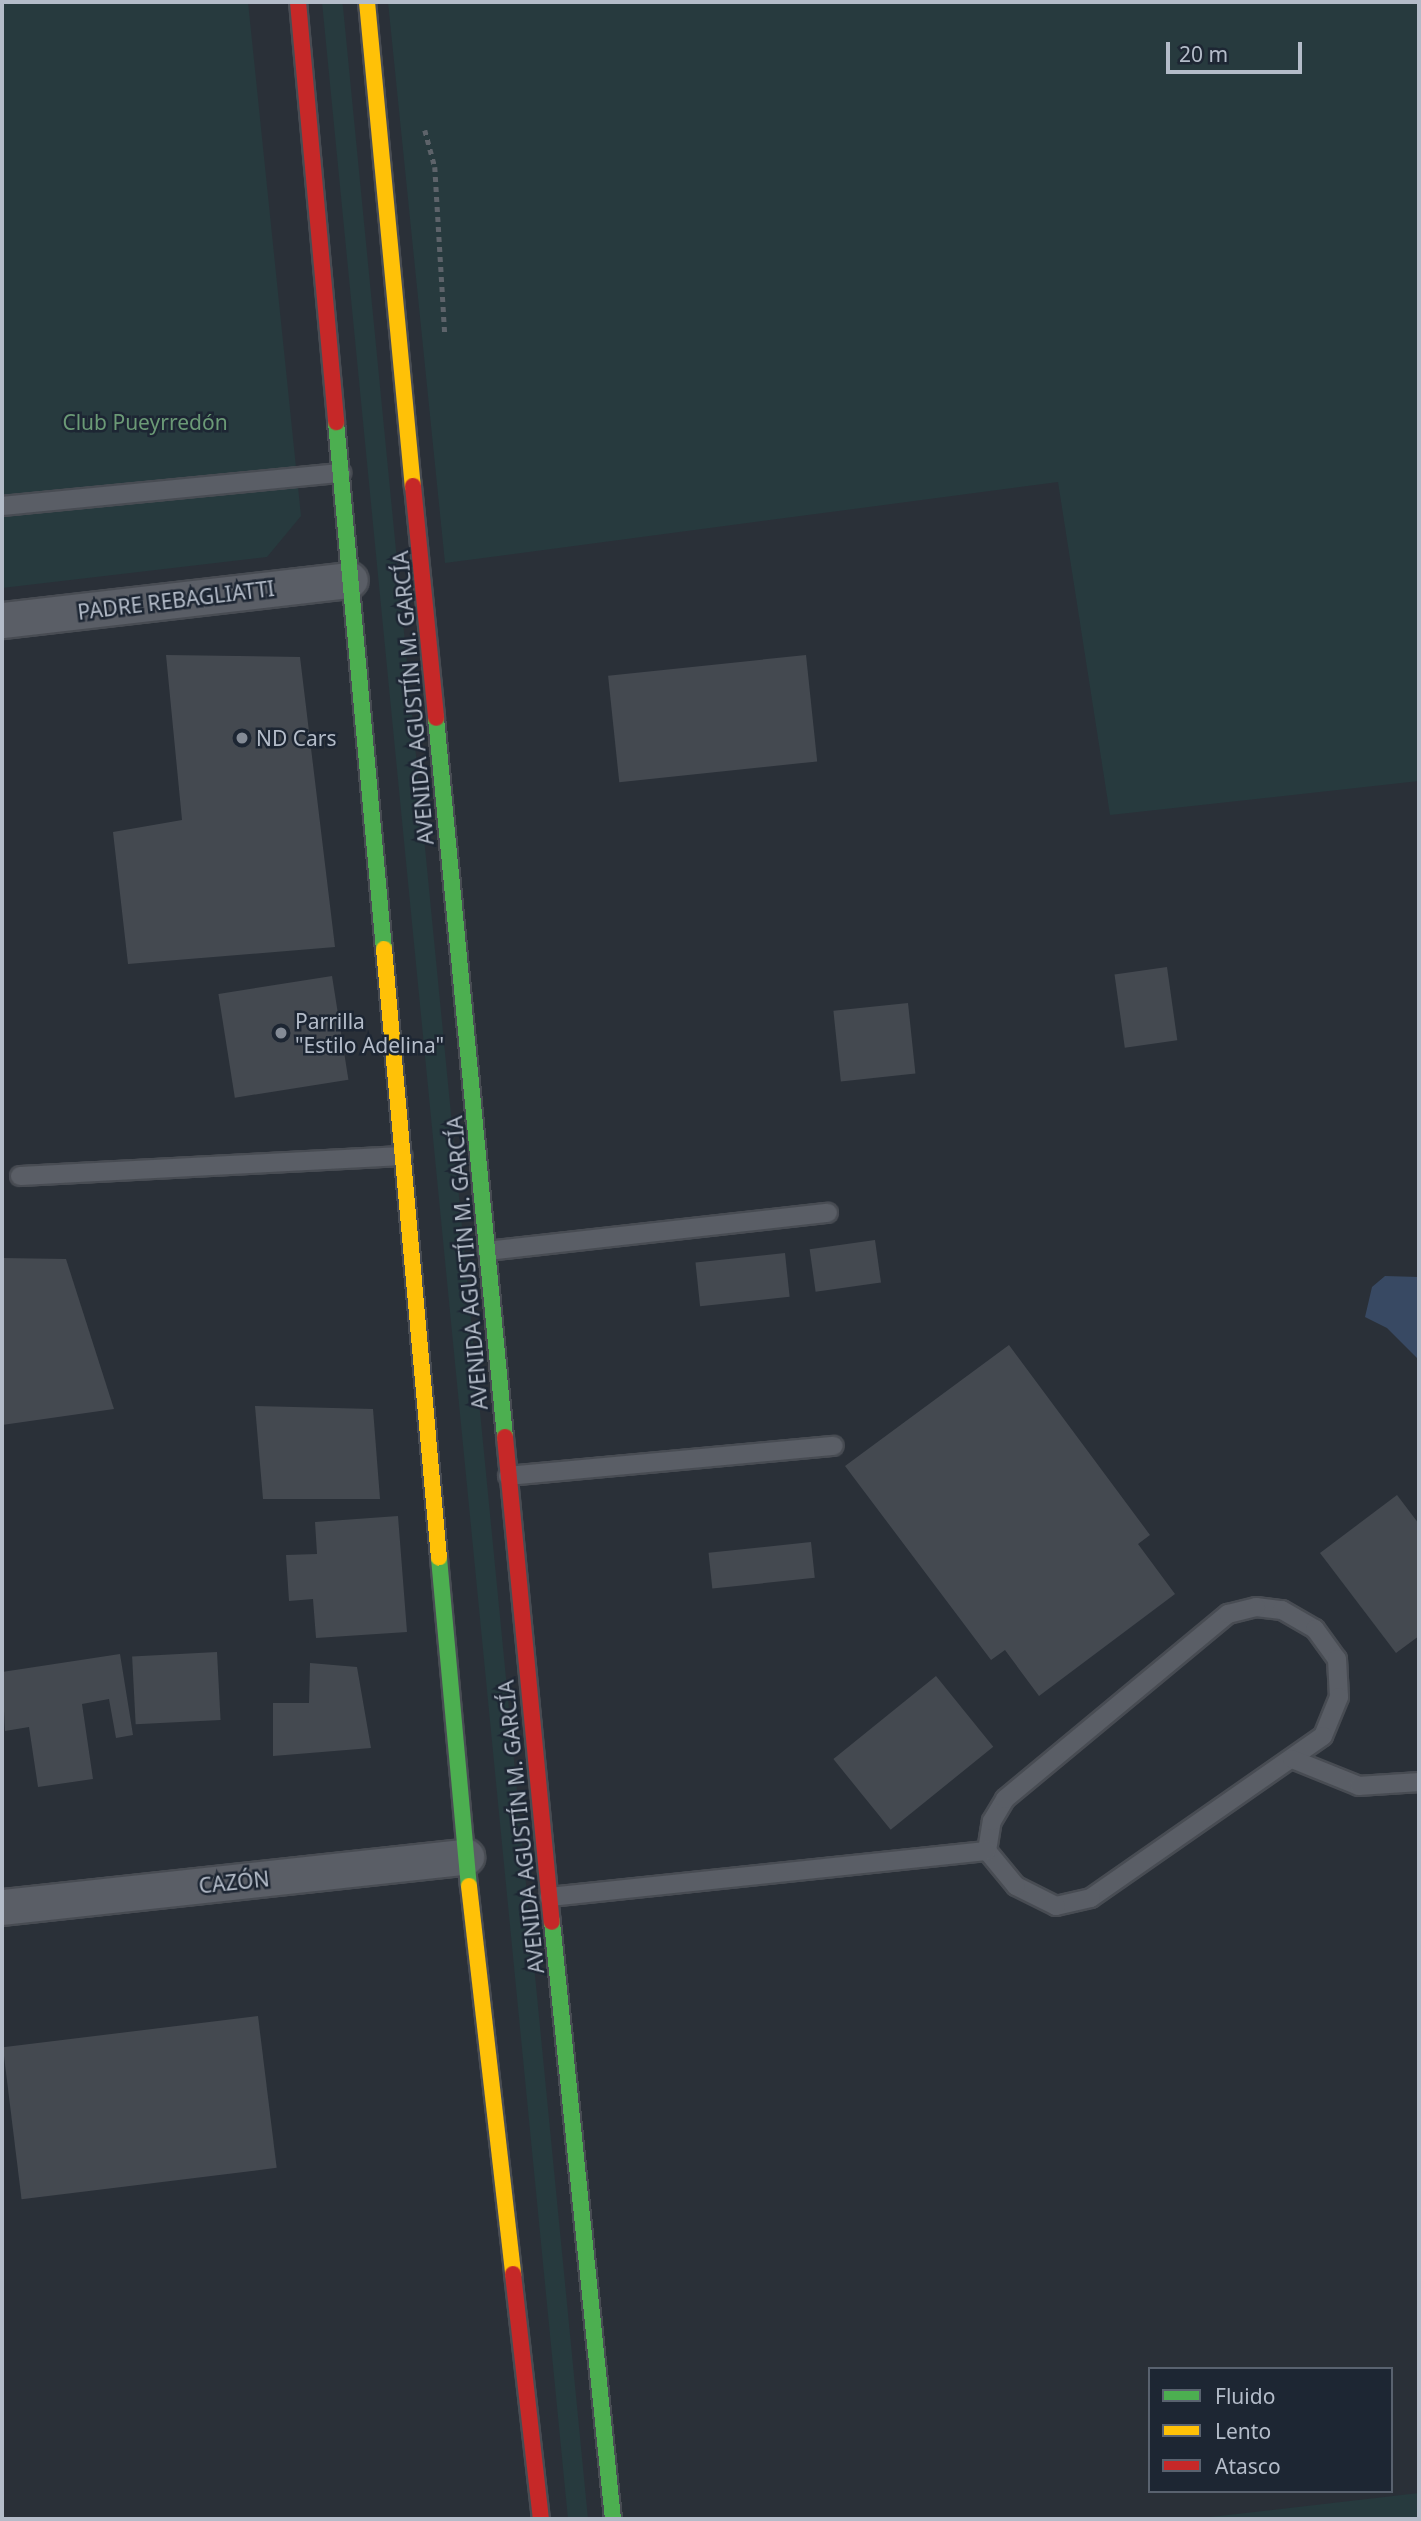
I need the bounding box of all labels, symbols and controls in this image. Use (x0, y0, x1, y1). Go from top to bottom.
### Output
scale bar (1169, 28, 1306, 72)
text: 20 m (1179, 40, 1228, 68)
park label: Club Pueyrredón (62, 409, 228, 435)
street label: AVENIDA AGUSTÍN M. GARCÍA (388, 550, 438, 846)
street label: PADRE REBAGLIATTI (76, 575, 276, 625)
place label: ND Cars (256, 725, 337, 751)
marker: ND Cars (234, 730, 250, 746)
place label: Parrilla "Estilo Adelina" (295, 1008, 444, 1058)
marker: Parrilla "Estilo Adelina" (273, 1025, 289, 1041)
street label: AVENIDA AGUSTÍN M. GARCÍA (442, 1115, 492, 1411)
street label: AVENIDA AGUSTÍN M. GARCÍA (493, 1679, 549, 1975)
street label: CAZÓN (197, 1866, 271, 1898)
legend (1148, 2367, 1393, 2493)
text: Fluido (1215, 2382, 1275, 2410)
text: Lento (1215, 2417, 1271, 2445)
text: Atasco (1215, 2452, 1281, 2480)

